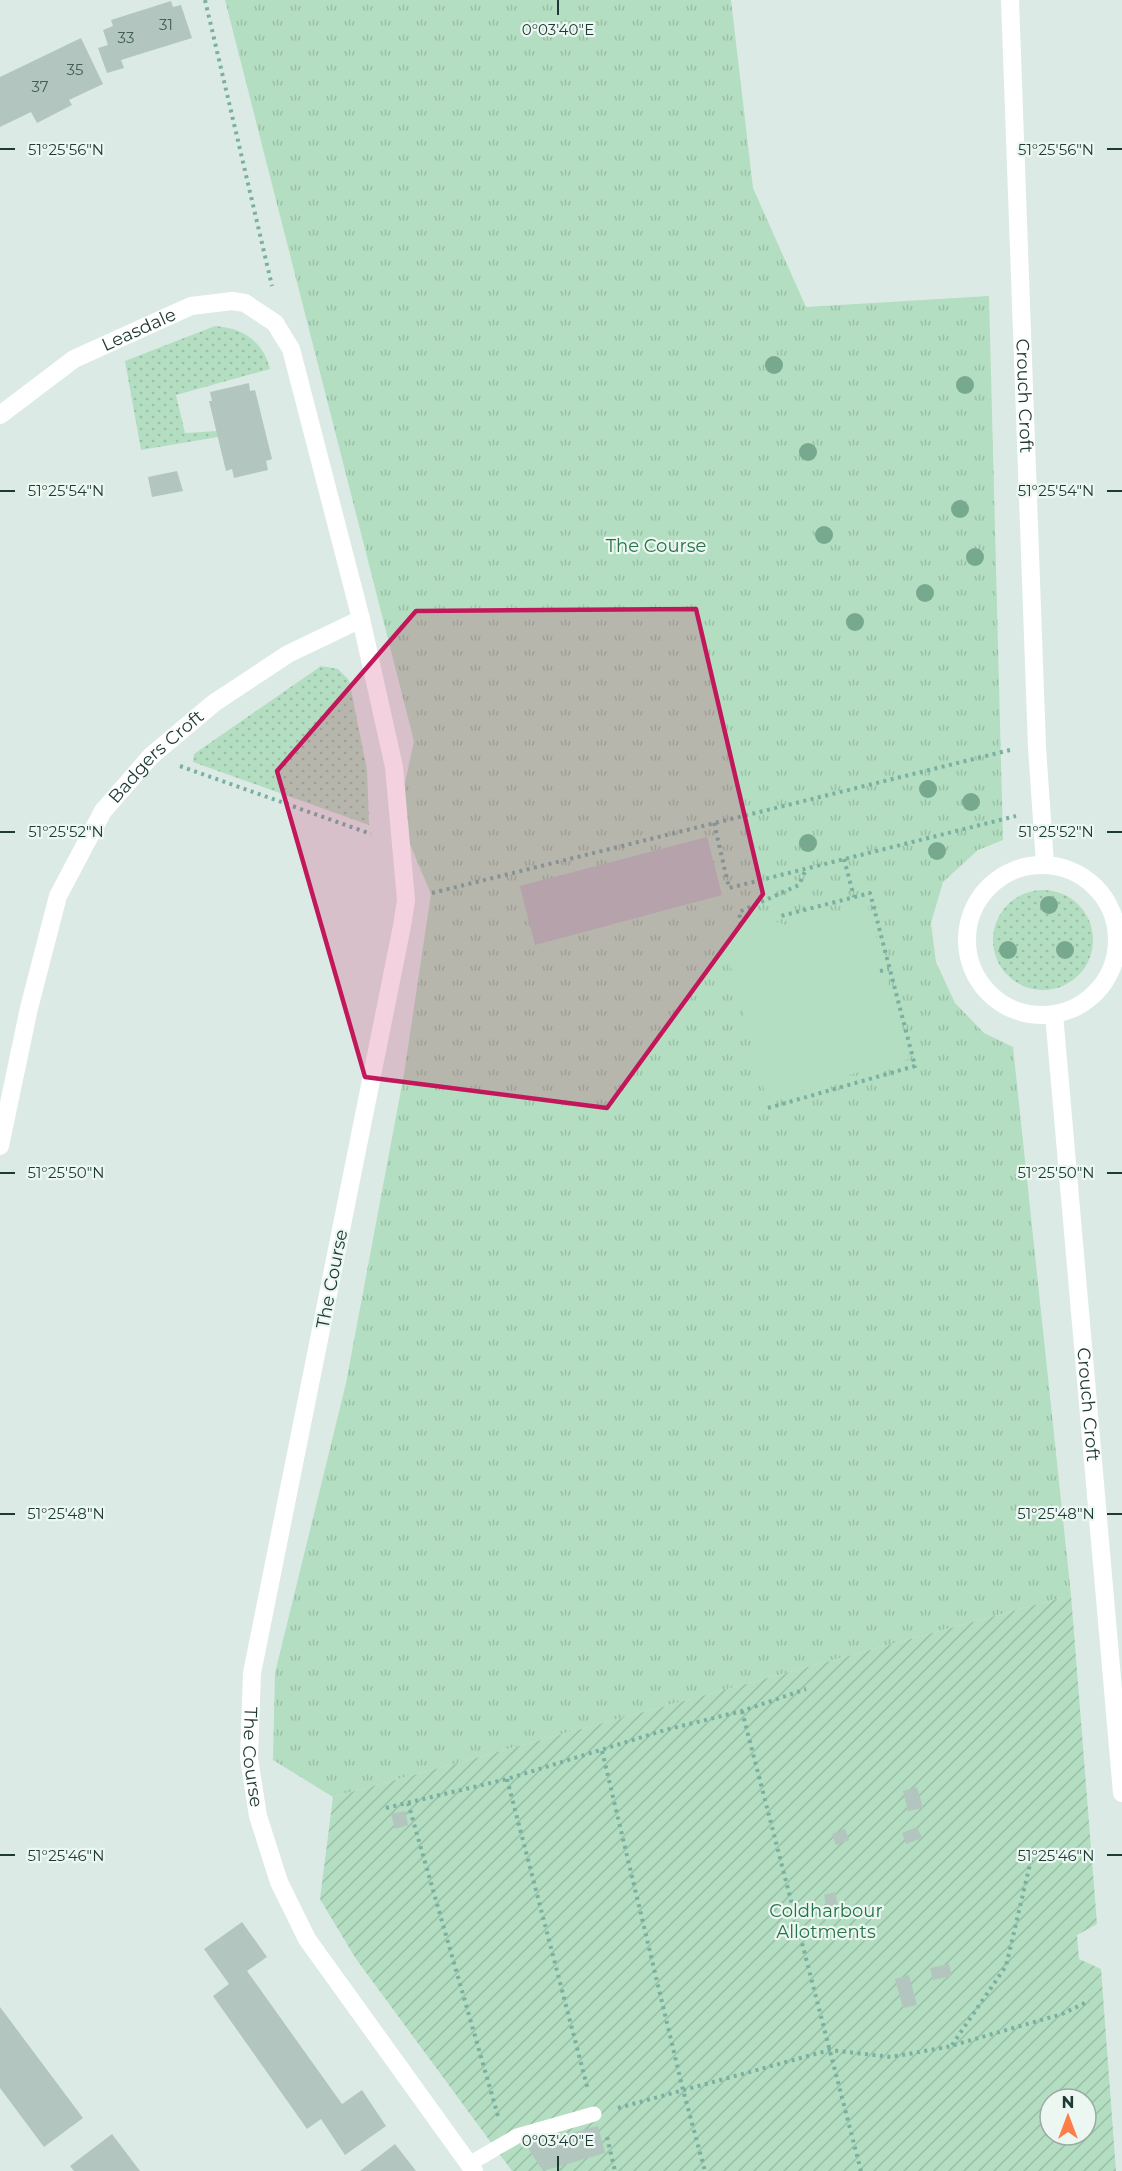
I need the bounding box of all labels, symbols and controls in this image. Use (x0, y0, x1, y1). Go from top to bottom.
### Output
house number: 31 (159, 15, 173, 34)
text: 0°03'40"E (522, 20, 594, 39)
house number: 33 (118, 28, 134, 47)
house number: 35 (67, 60, 83, 79)
house number: 37 (31, 77, 49, 96)
text: 51°25'56"N (28, 140, 104, 159)
text: 51°25'56"N (1018, 140, 1094, 159)
street label: Leasdale (98, 303, 180, 356)
street label: Crouch Croft (1011, 338, 1037, 453)
text: 51°25'54"N (28, 481, 104, 500)
text: 51°25'54"N (1018, 481, 1094, 500)
park label: The Course (606, 535, 706, 557)
street label: Badgers Croft (104, 705, 208, 808)
text: 51°25'52"N (28, 822, 104, 841)
text: 51°25'52"N (1018, 822, 1094, 841)
text: 51°25'50"N (27, 1163, 105, 1182)
text: 51°25'50"N (1017, 1163, 1095, 1182)
street label: The Course (312, 1227, 352, 1331)
street label: Crouch Croft (1072, 1347, 1104, 1463)
text: 51°25'48"N (27, 1504, 105, 1523)
text: 51°25'48"N (1017, 1504, 1095, 1523)
street label: The Course (238, 1707, 268, 1809)
text: 51°25'46"N (28, 1846, 104, 1865)
text: 51°25'46"N (1018, 1846, 1094, 1865)
park label: Coldharbour Allotments (769, 1900, 883, 1943)
north arrow (1038, 2087, 1098, 2147)
text: N (1062, 2093, 1074, 2112)
text: 0°03'40"E (522, 2131, 594, 2150)

